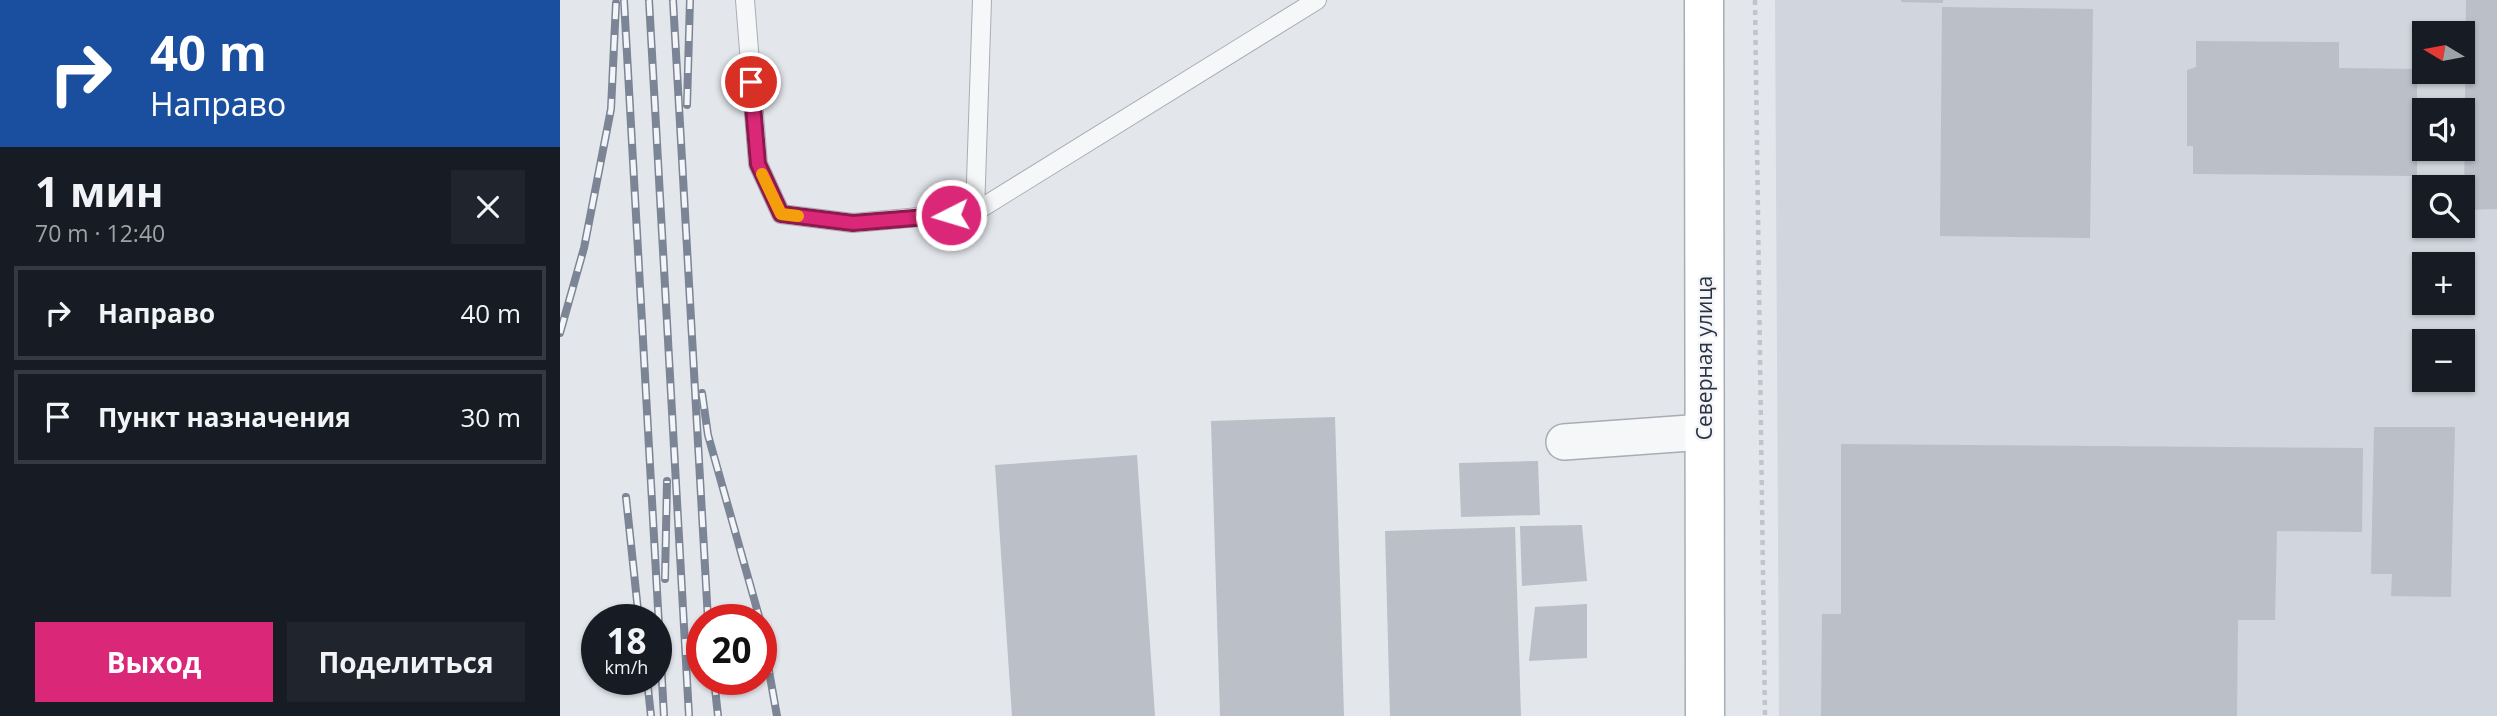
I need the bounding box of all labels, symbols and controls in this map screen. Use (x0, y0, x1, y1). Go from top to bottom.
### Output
text: 40 m (150, 19, 267, 85)
north arrow (2412, 21, 2474, 84)
map controls (2412, 21, 2475, 392)
icon: right (35, 28, 126, 119)
pin (721, 52, 781, 112)
icon: arrive (732, 63, 770, 101)
text: Направо (150, 82, 286, 125)
button: sound (2412, 98, 2475, 161)
text: 1 мин (35, 162, 163, 219)
button: close (451, 170, 525, 244)
button: search (2412, 175, 2475, 238)
position arrow (914, 178, 988, 252)
text: 70 m · 12:40 (35, 217, 165, 249)
button: + (2412, 252, 2475, 315)
street label: Северная улица (1690, 276, 1718, 440)
icon: right (39, 294, 77, 332)
text: Направо (98, 295, 215, 331)
text: 40 m (460, 295, 521, 331)
button: − (2412, 329, 2475, 392)
icon: arrive (39, 398, 77, 436)
text: Пункт назначения (98, 399, 351, 435)
text: 30 m (460, 399, 521, 435)
speed limit sign: 20 (686, 604, 777, 695)
text: 18 (606, 617, 647, 664)
button: Выход (35, 622, 273, 702)
button: Поделиться (287, 622, 525, 702)
text: km/h (605, 655, 648, 679)

